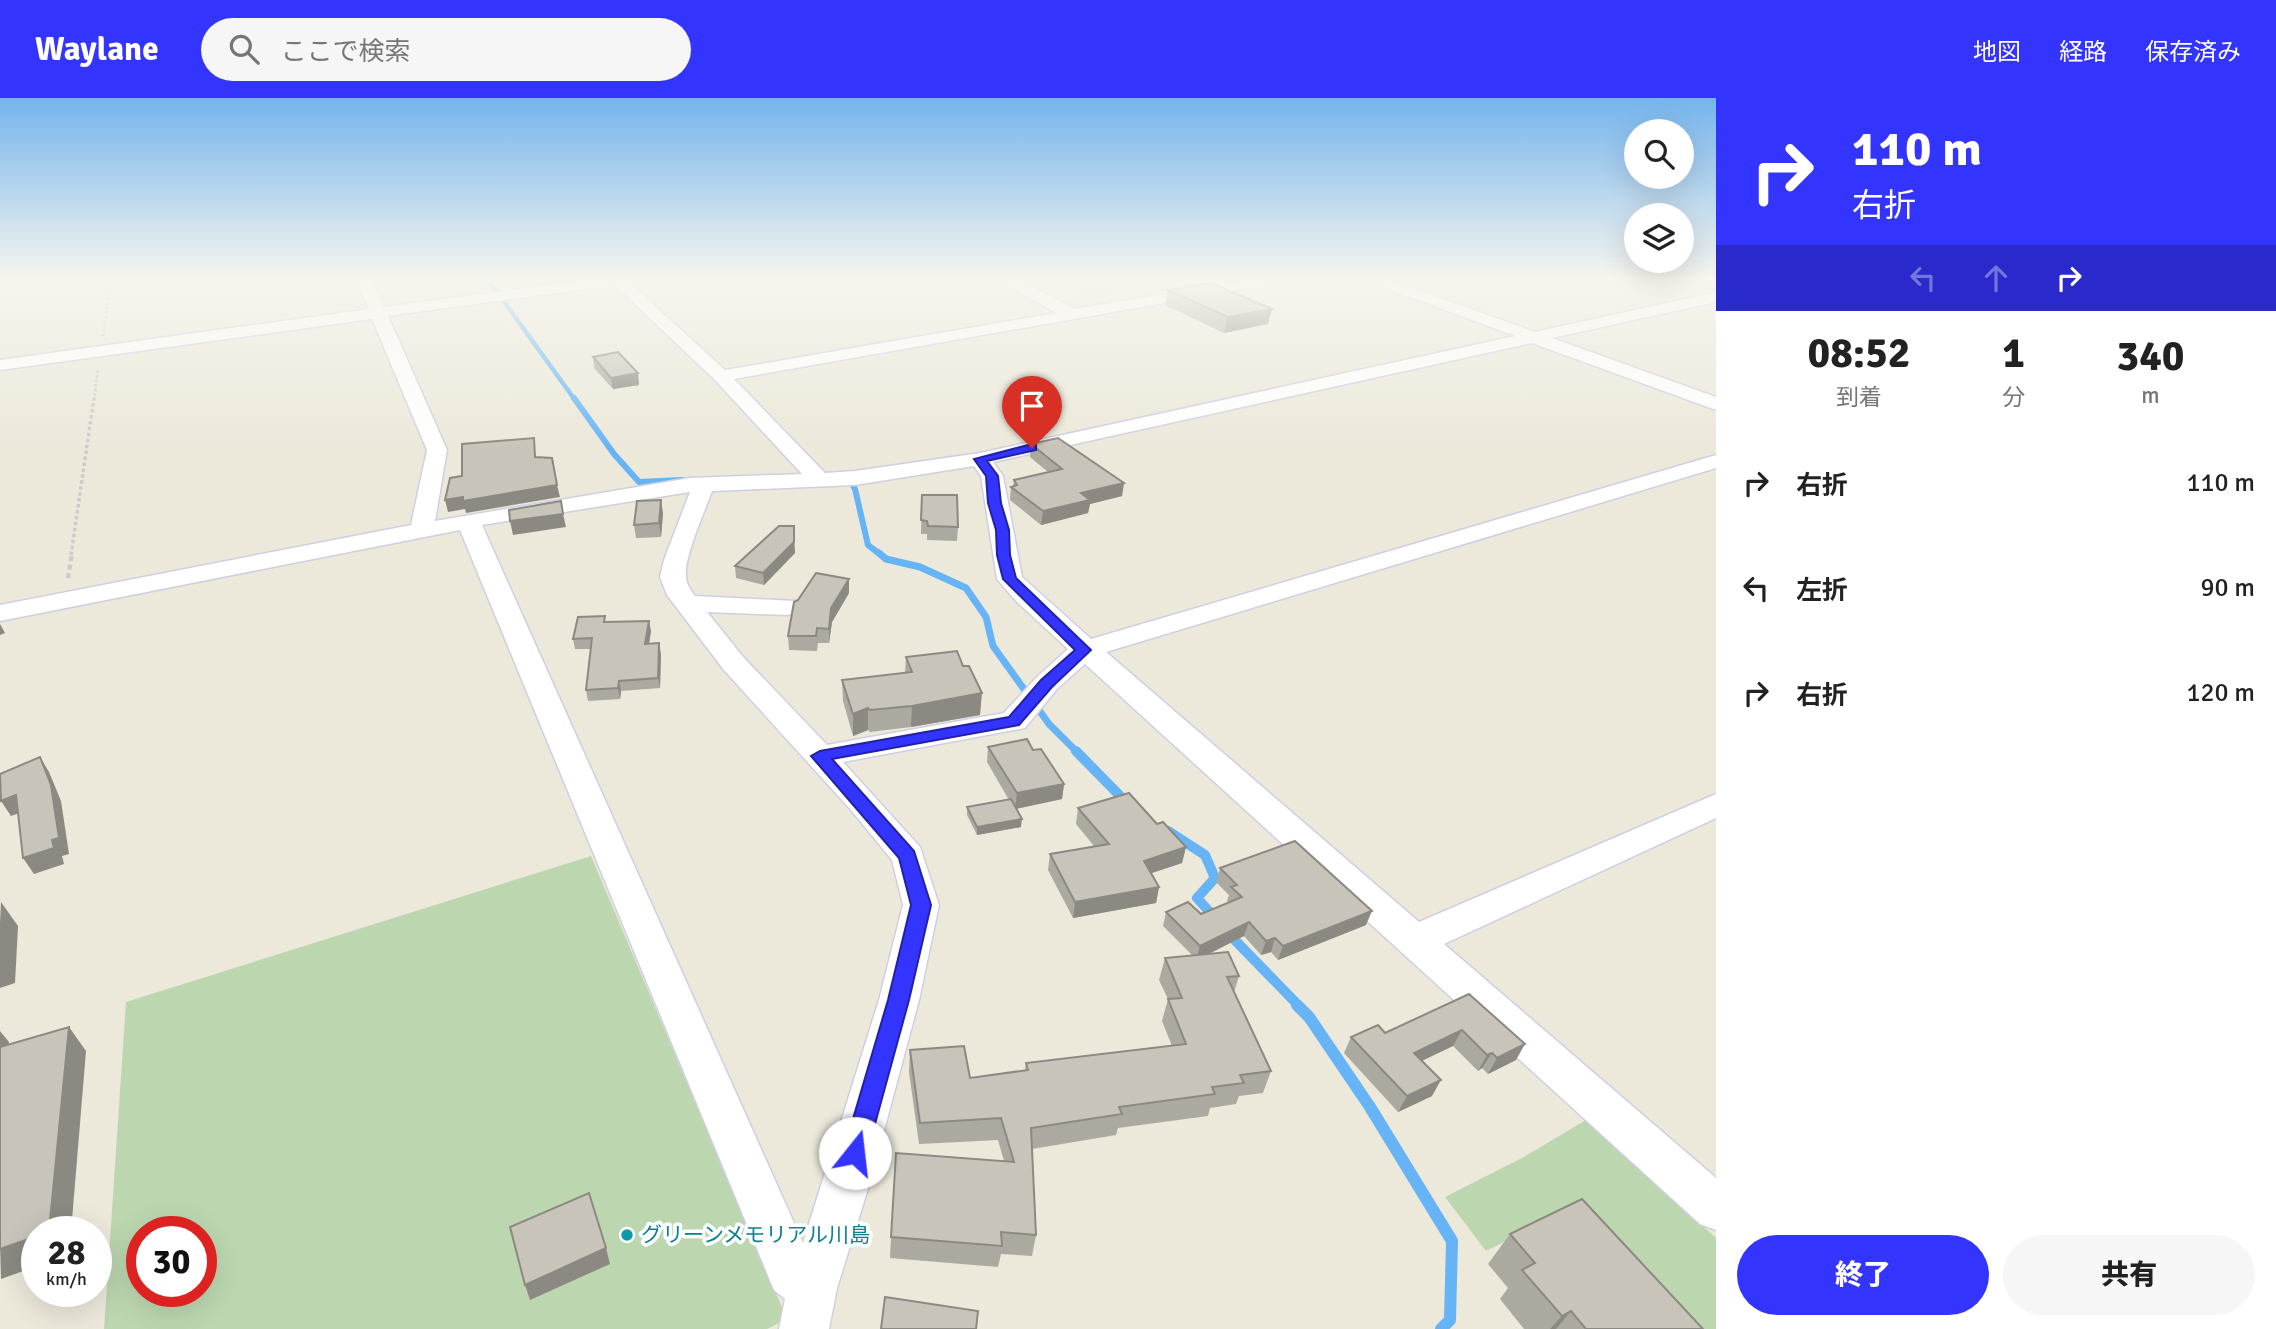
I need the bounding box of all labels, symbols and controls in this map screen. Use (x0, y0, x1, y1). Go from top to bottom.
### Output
search box (201, 18, 691, 81)
text: Waylane (35, 29, 159, 70)
icon: search (225, 30, 263, 68)
text: ここで検索 (281, 36, 411, 68)
text: 地図 (1973, 37, 2021, 67)
text: 経路 (2059, 37, 2107, 67)
text: 保存済み (2145, 37, 2241, 67)
map controls (1624, 119, 1694, 273)
button: search (1624, 119, 1694, 189)
text: 110 m (1852, 119, 1982, 179)
icon: right (1737, 126, 1828, 217)
text: 右折 (1852, 186, 1916, 225)
button: layers (1624, 203, 1694, 273)
icon: left (1904, 259, 1942, 297)
icon: ahead (1977, 259, 2015, 297)
icon: right (2050, 259, 2088, 297)
text: 08:52 (1807, 328, 1911, 379)
text: 1 (2002, 328, 2025, 379)
text: 340 (2116, 331, 2185, 382)
pin (1002, 376, 1062, 448)
text: m (2141, 381, 2160, 410)
text: 到着 (1836, 383, 1882, 412)
text: 分 (2002, 383, 2025, 412)
icon: arrive (1013, 387, 1051, 425)
icon: right (1737, 464, 1775, 502)
text: 110 m (2186, 467, 2255, 499)
text: 右折 (1796, 470, 1848, 502)
icon: left (1737, 569, 1775, 607)
text: 90 m (2200, 572, 2255, 604)
text: 左折 (1796, 575, 1848, 607)
icon: right (1737, 674, 1775, 712)
text: 120 m (2186, 677, 2255, 709)
text: 右折 (1796, 680, 1848, 712)
position arrow (818, 1116, 892, 1190)
speed limit sign: 30 (126, 1216, 217, 1307)
place label: グリーンメモリアル川島 (641, 1222, 870, 1248)
marker: グリーンメモリアル川島 (619, 1227, 635, 1243)
text: 28 (48, 1231, 85, 1274)
button: 終了 (1737, 1235, 1989, 1315)
button: 共有 (2003, 1235, 2255, 1315)
text: km/h (46, 1268, 87, 1290)

